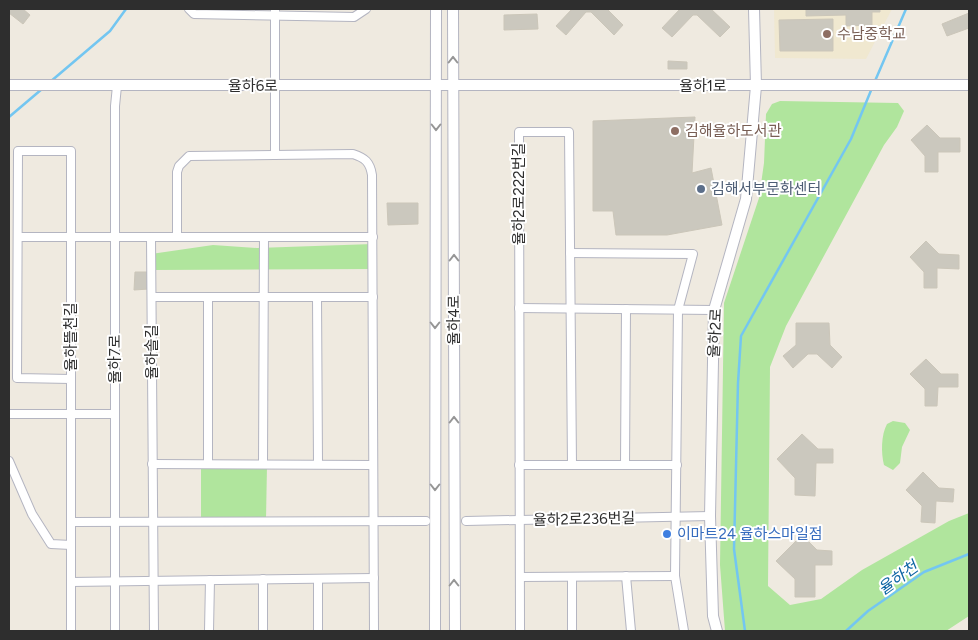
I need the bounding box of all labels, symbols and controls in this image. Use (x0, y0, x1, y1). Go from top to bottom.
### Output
place label: 수남중학교 (837, 25, 906, 43)
marker: 수남중학교 (821, 28, 833, 40)
one-way arrow (448, 56, 458, 64)
street label: 율하6로 (228, 77, 278, 95)
street label: 율하1로 (679, 77, 727, 95)
place label: 김해율하도서관 (685, 122, 782, 140)
one-way arrow (431, 124, 441, 132)
marker: 김해율하도서관 (669, 125, 681, 137)
street label: 율하2로222번길 (510, 143, 528, 245)
place label: 김해서부문화센터 (711, 180, 821, 198)
marker: 김해서부문화센터 (695, 183, 707, 195)
one-way arrow (449, 253, 459, 261)
street label: 율하4로 (445, 295, 463, 345)
street label: 율하뜰천길 (62, 302, 80, 372)
street label: 율하2로 (705, 308, 725, 358)
one-way arrow (430, 322, 440, 329)
street label: 율하솔길 (143, 324, 161, 380)
street label: 율하7로 (106, 334, 124, 384)
one-way arrow (449, 416, 459, 424)
one-way arrow (430, 484, 440, 492)
street label: 율하2로236번길 (533, 509, 635, 529)
place label: 이마트24 율하스마일점 (677, 525, 823, 543)
marker: 이마트24 율하스마일점 (661, 528, 673, 540)
water label: 율하천 (875, 556, 923, 599)
one-way arrow (449, 578, 459, 586)

